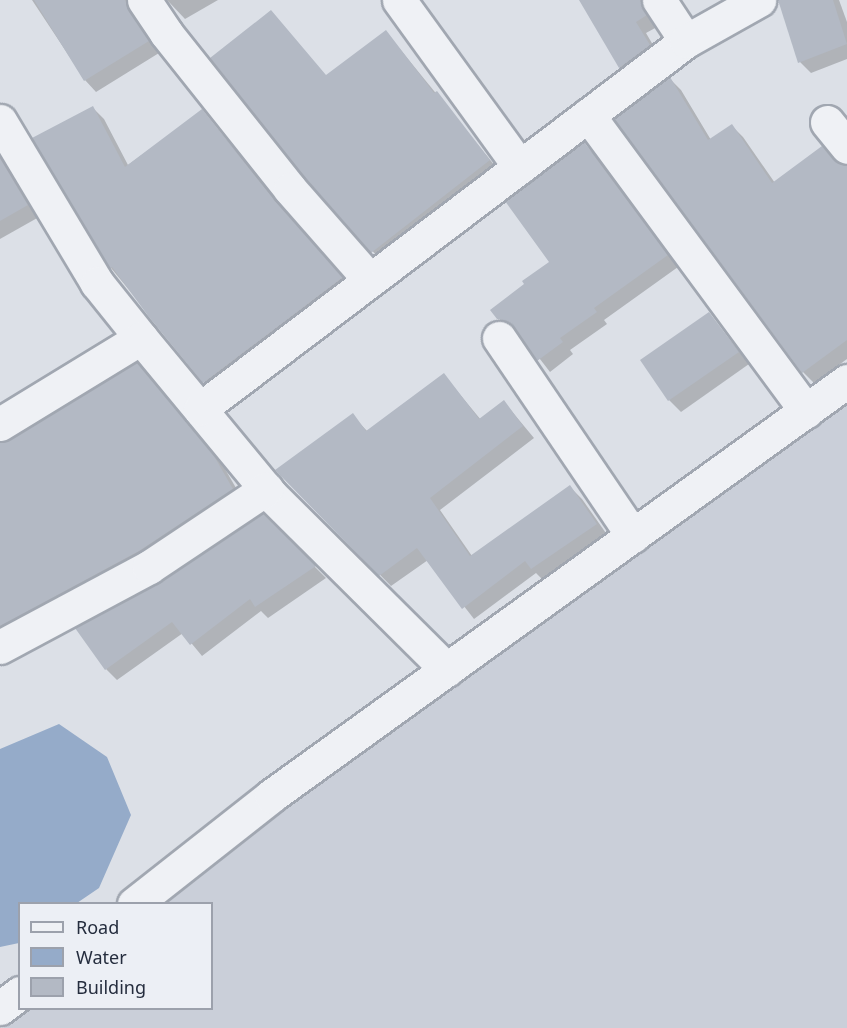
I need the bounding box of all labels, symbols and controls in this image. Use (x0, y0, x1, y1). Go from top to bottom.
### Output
legend (18, 902, 213, 1010)
text: Road (76, 915, 119, 939)
text: Water (76, 945, 127, 969)
text: Building (76, 975, 146, 999)

